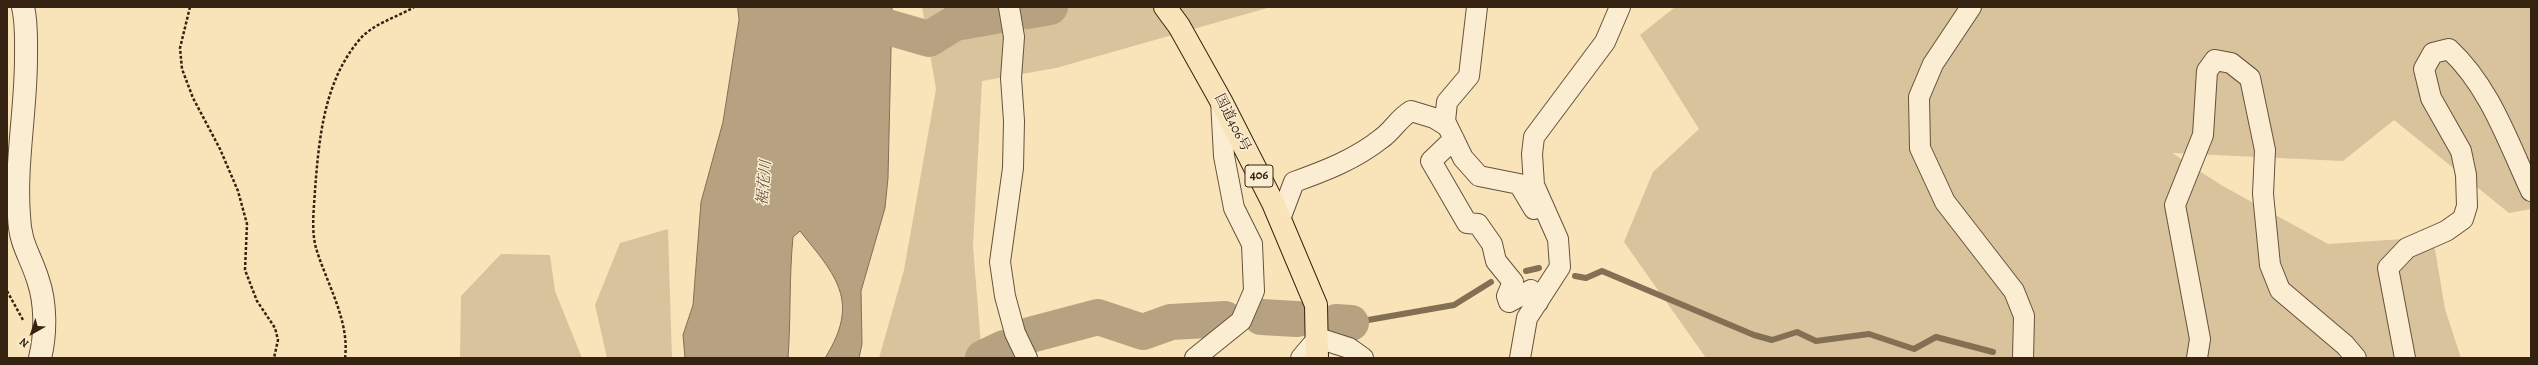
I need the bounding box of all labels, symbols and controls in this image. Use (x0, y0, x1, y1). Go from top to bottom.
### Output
street label: 国道406号 (1210, 91, 1254, 155)
water label: 裾花川 (754, 160, 776, 206)
road number: 406 (1245, 165, 1273, 187)
north arrow (12, 313, 52, 353)
text: N (16, 334, 32, 351)

